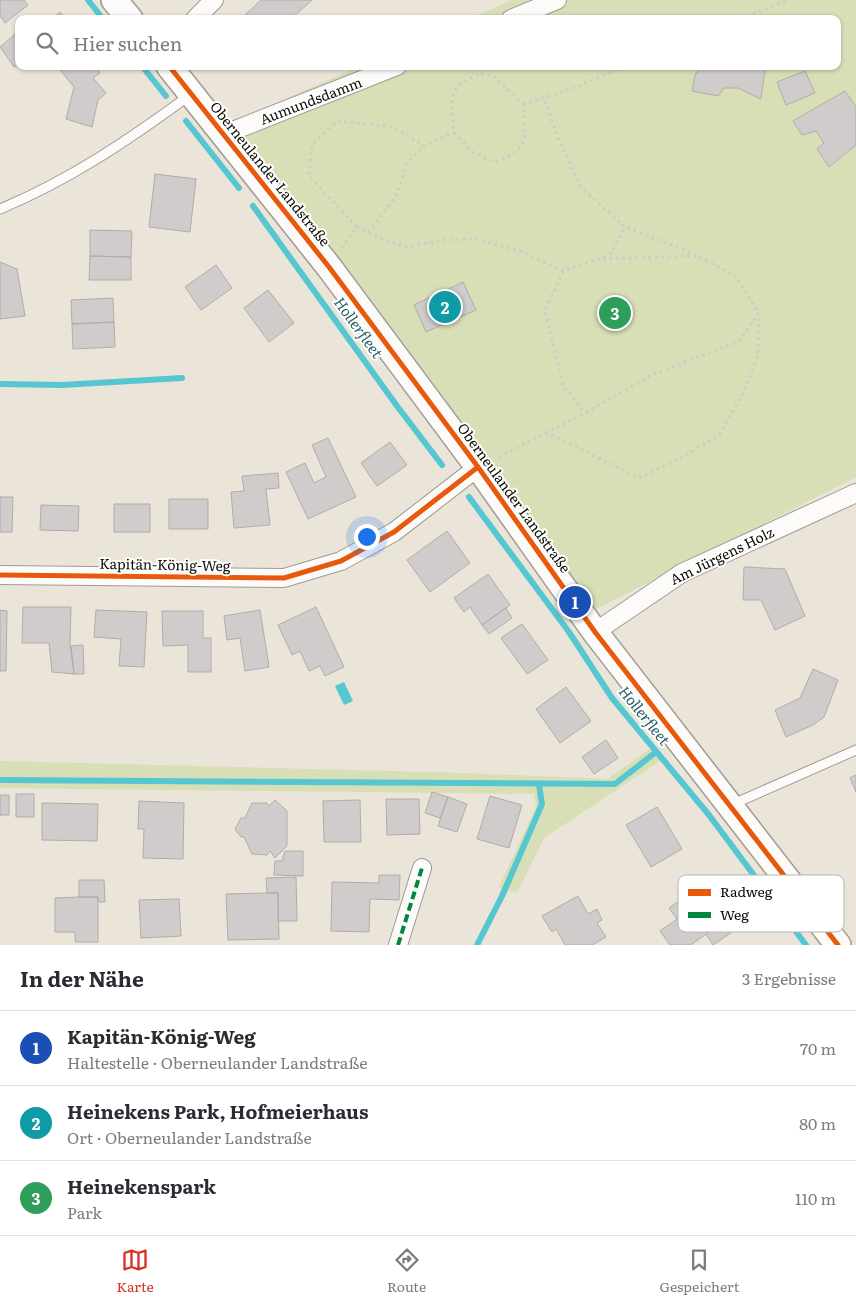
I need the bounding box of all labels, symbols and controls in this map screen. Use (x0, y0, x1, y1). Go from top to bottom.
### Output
search box (15, 15, 841, 70)
icon: search (33, 29, 61, 57)
text: Hier suchen (73, 29, 182, 57)
street label: Aumundsdamm (257, 71, 365, 129)
street label: Oberneulander Landstraße (206, 97, 335, 250)
pin: 2 (429, 288, 461, 326)
water label: Hollerfleet (329, 292, 389, 363)
pin: 3 (599, 294, 631, 332)
street label: Oberneulander Landstraße (454, 418, 576, 576)
street label: Am Jürgens Holz (666, 521, 777, 589)
your location (354, 524, 380, 550)
street label: Kapitän-König-Weg (99, 553, 231, 575)
pin: 1 (559, 583, 591, 621)
water label: Hollerfleet (614, 680, 676, 750)
legend (678, 875, 844, 932)
text: Radweg (720, 881, 773, 901)
text: Weg (720, 904, 749, 924)
text: In der Nähe (20, 962, 144, 993)
text: 3 Ergebnisse (742, 966, 836, 990)
text: Kapitän-König-Weg (67, 1022, 256, 1050)
text: 1 (33, 1036, 39, 1060)
text: 70 m (800, 1036, 836, 1060)
text: Haltestelle · Oberneulander Landstraße (67, 1050, 368, 1074)
text: Heinekens Park, Hofmeierhaus (67, 1097, 368, 1125)
text: 2 (32, 1111, 40, 1135)
text: 80 m (799, 1111, 836, 1135)
text: Ort · Oberneulander Landstraße (67, 1125, 312, 1149)
text: Heinekenspark (67, 1172, 216, 1200)
text: 3 (32, 1186, 40, 1210)
text: 110 m (795, 1186, 836, 1210)
text: Park (67, 1200, 102, 1224)
tab: Karte (117, 1246, 154, 1296)
tab: Route (387, 1246, 426, 1296)
tab: Gespeichert (659, 1246, 739, 1296)

